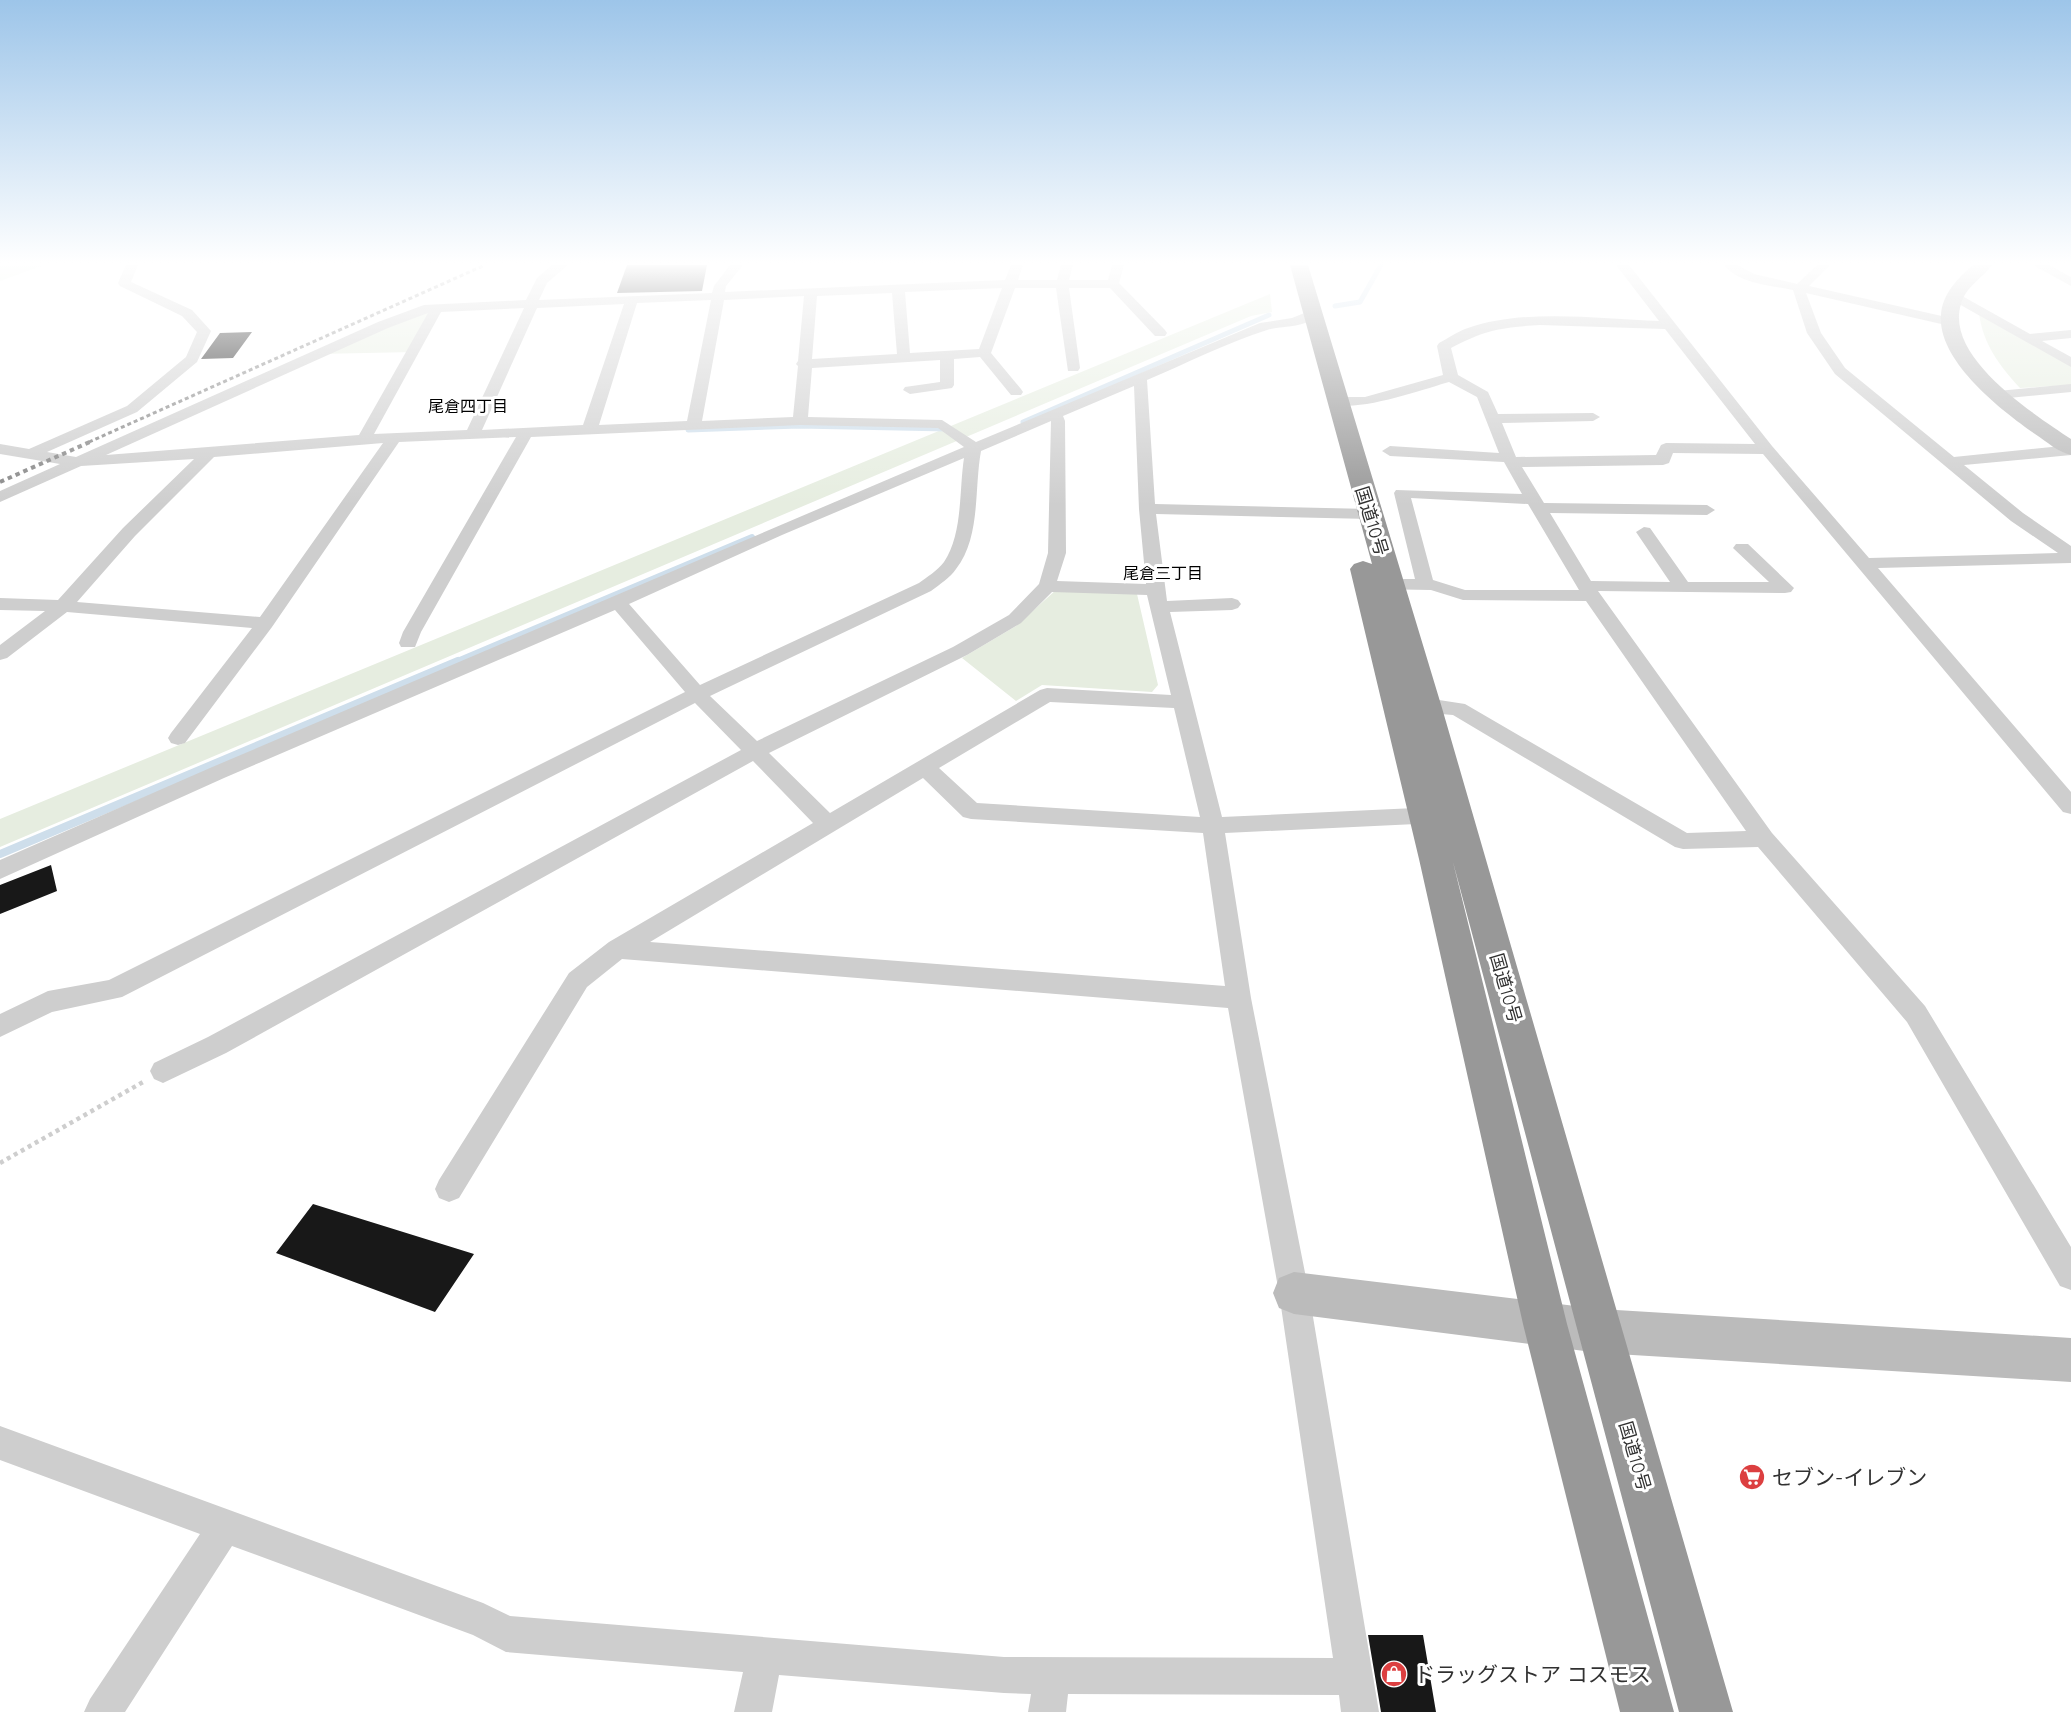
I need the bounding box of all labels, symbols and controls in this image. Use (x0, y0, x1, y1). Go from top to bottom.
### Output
district label: 尾倉四丁目 (428, 396, 508, 416)
street label: 国道10号 (1351, 484, 1393, 558)
district label: 尾倉三丁目 (1123, 563, 1203, 583)
street label: 国道10号 (1485, 951, 1527, 1025)
street label: 国道10号 (1614, 1419, 1656, 1493)
supermarket icon: セブン-イレブン (1737, 1462, 1767, 1492)
place label: セブン-イレブン (1772, 1464, 1927, 1490)
shop icon: ドラッグストア コスモス (1379, 1659, 1409, 1689)
place label: ドラッグストア コスモス (1414, 1661, 1651, 1687)

